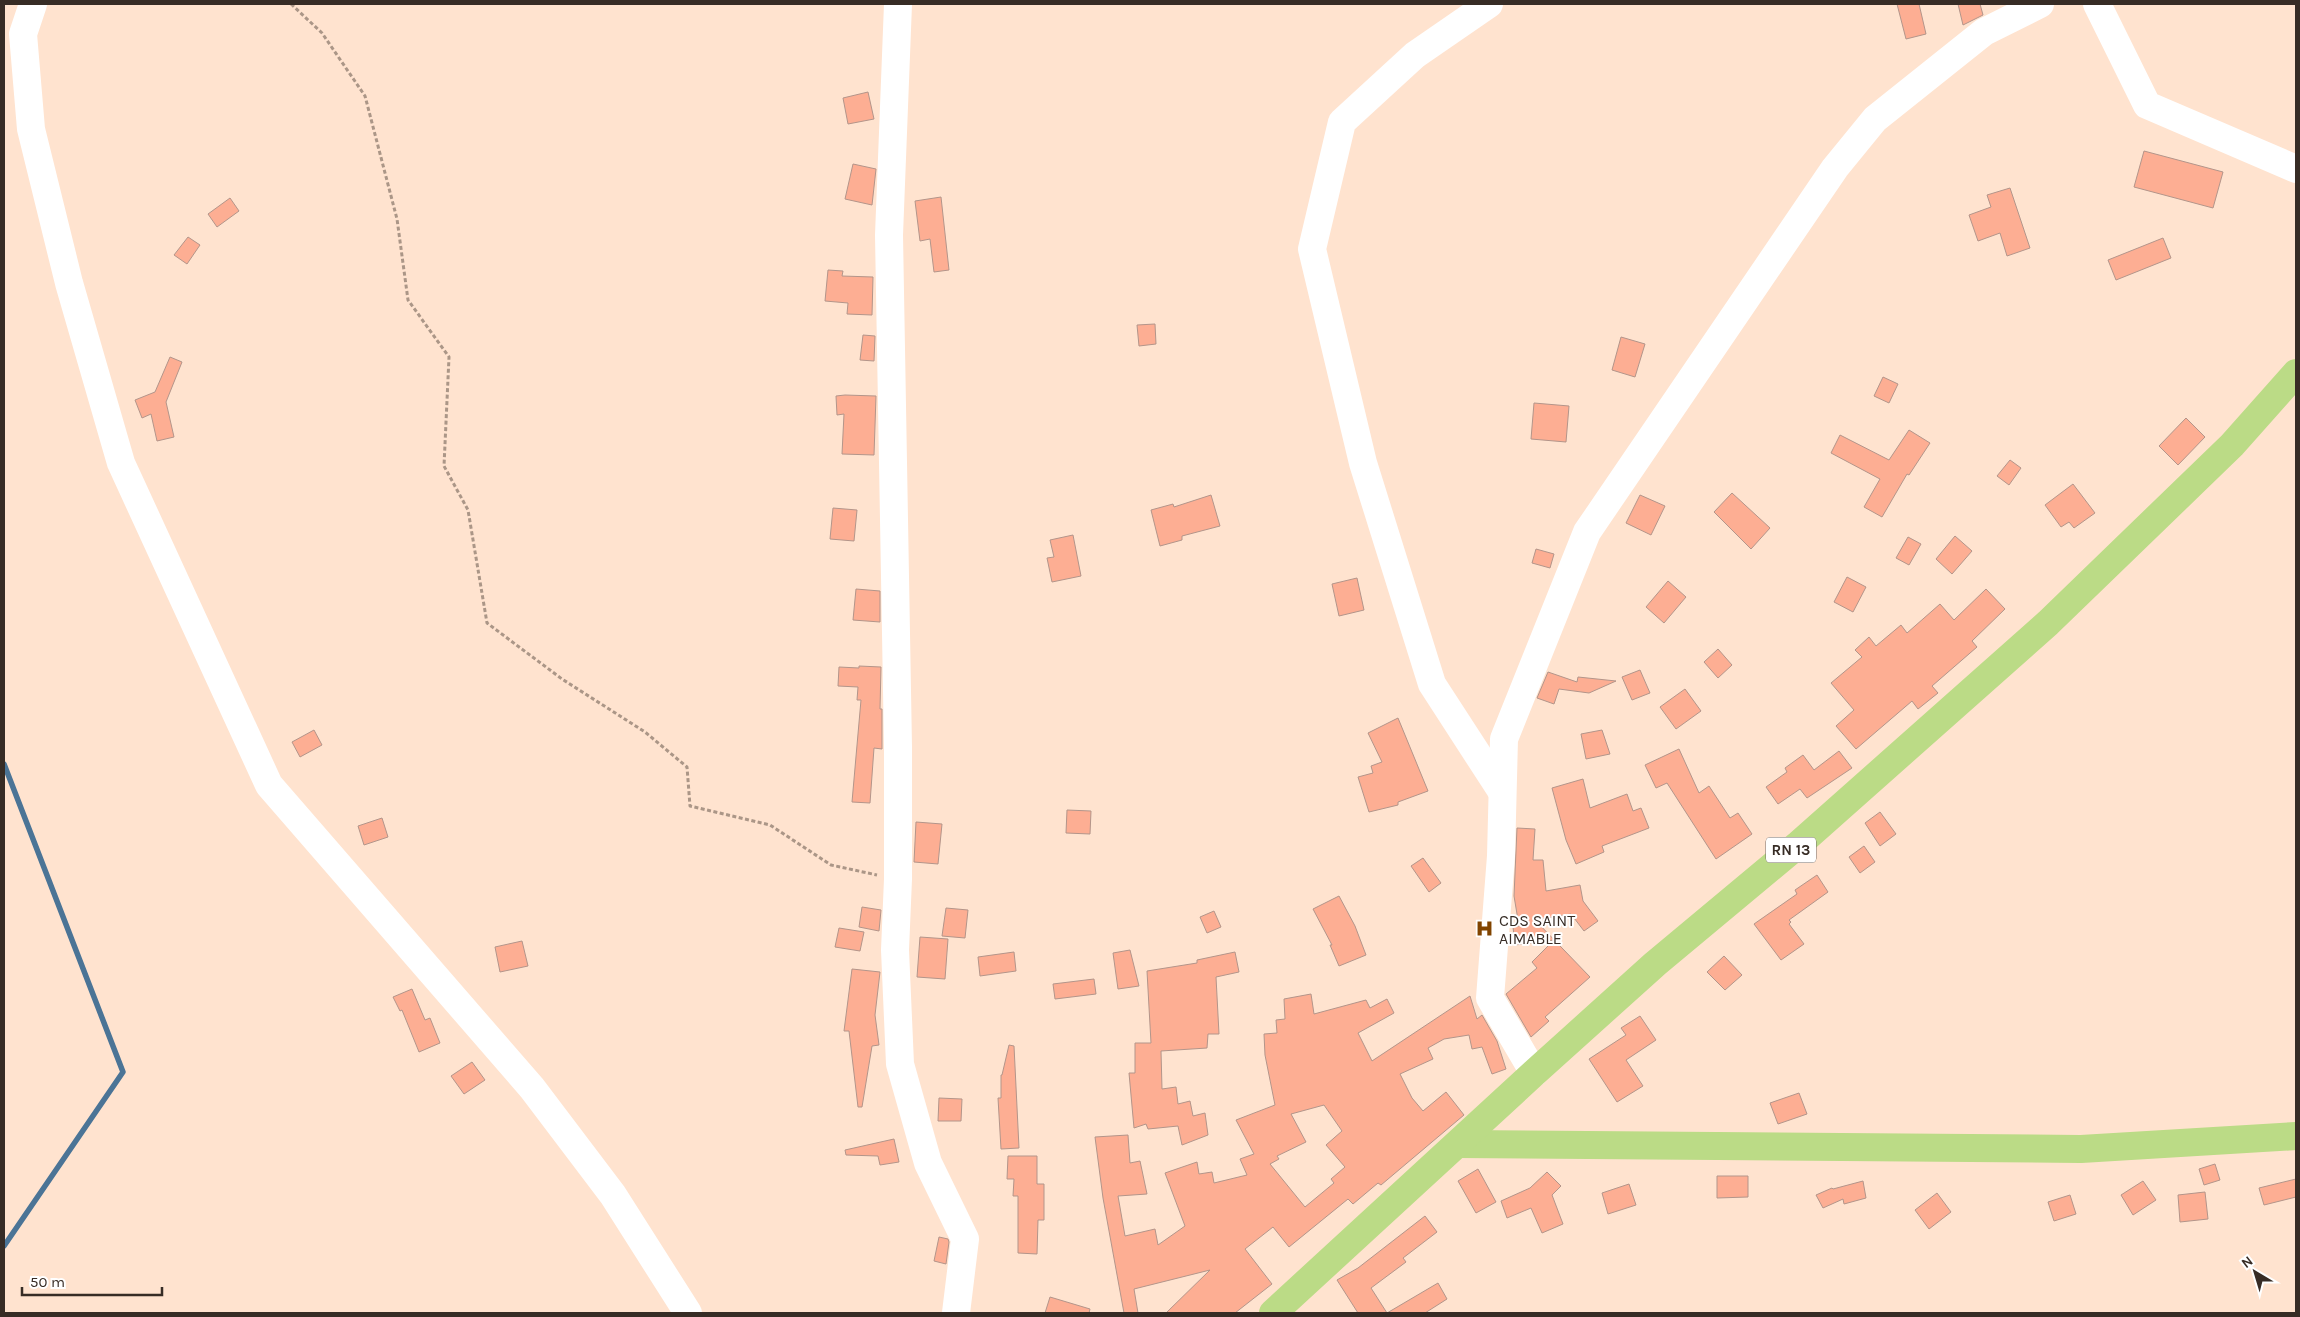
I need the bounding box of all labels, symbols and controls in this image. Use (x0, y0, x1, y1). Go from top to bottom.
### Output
road number: RN 13 (1766, 838, 1816, 862)
place label: CDS SAINT AIMABLE (1499, 911, 1575, 948)
hospital icon: CDS SAINT AIMABLE (1475, 919, 1495, 939)
north arrow (2230, 1247, 2280, 1297)
text: N (2238, 1252, 2256, 1272)
scale bar (22, 1264, 162, 1296)
text: 50 m (30, 1273, 65, 1291)

